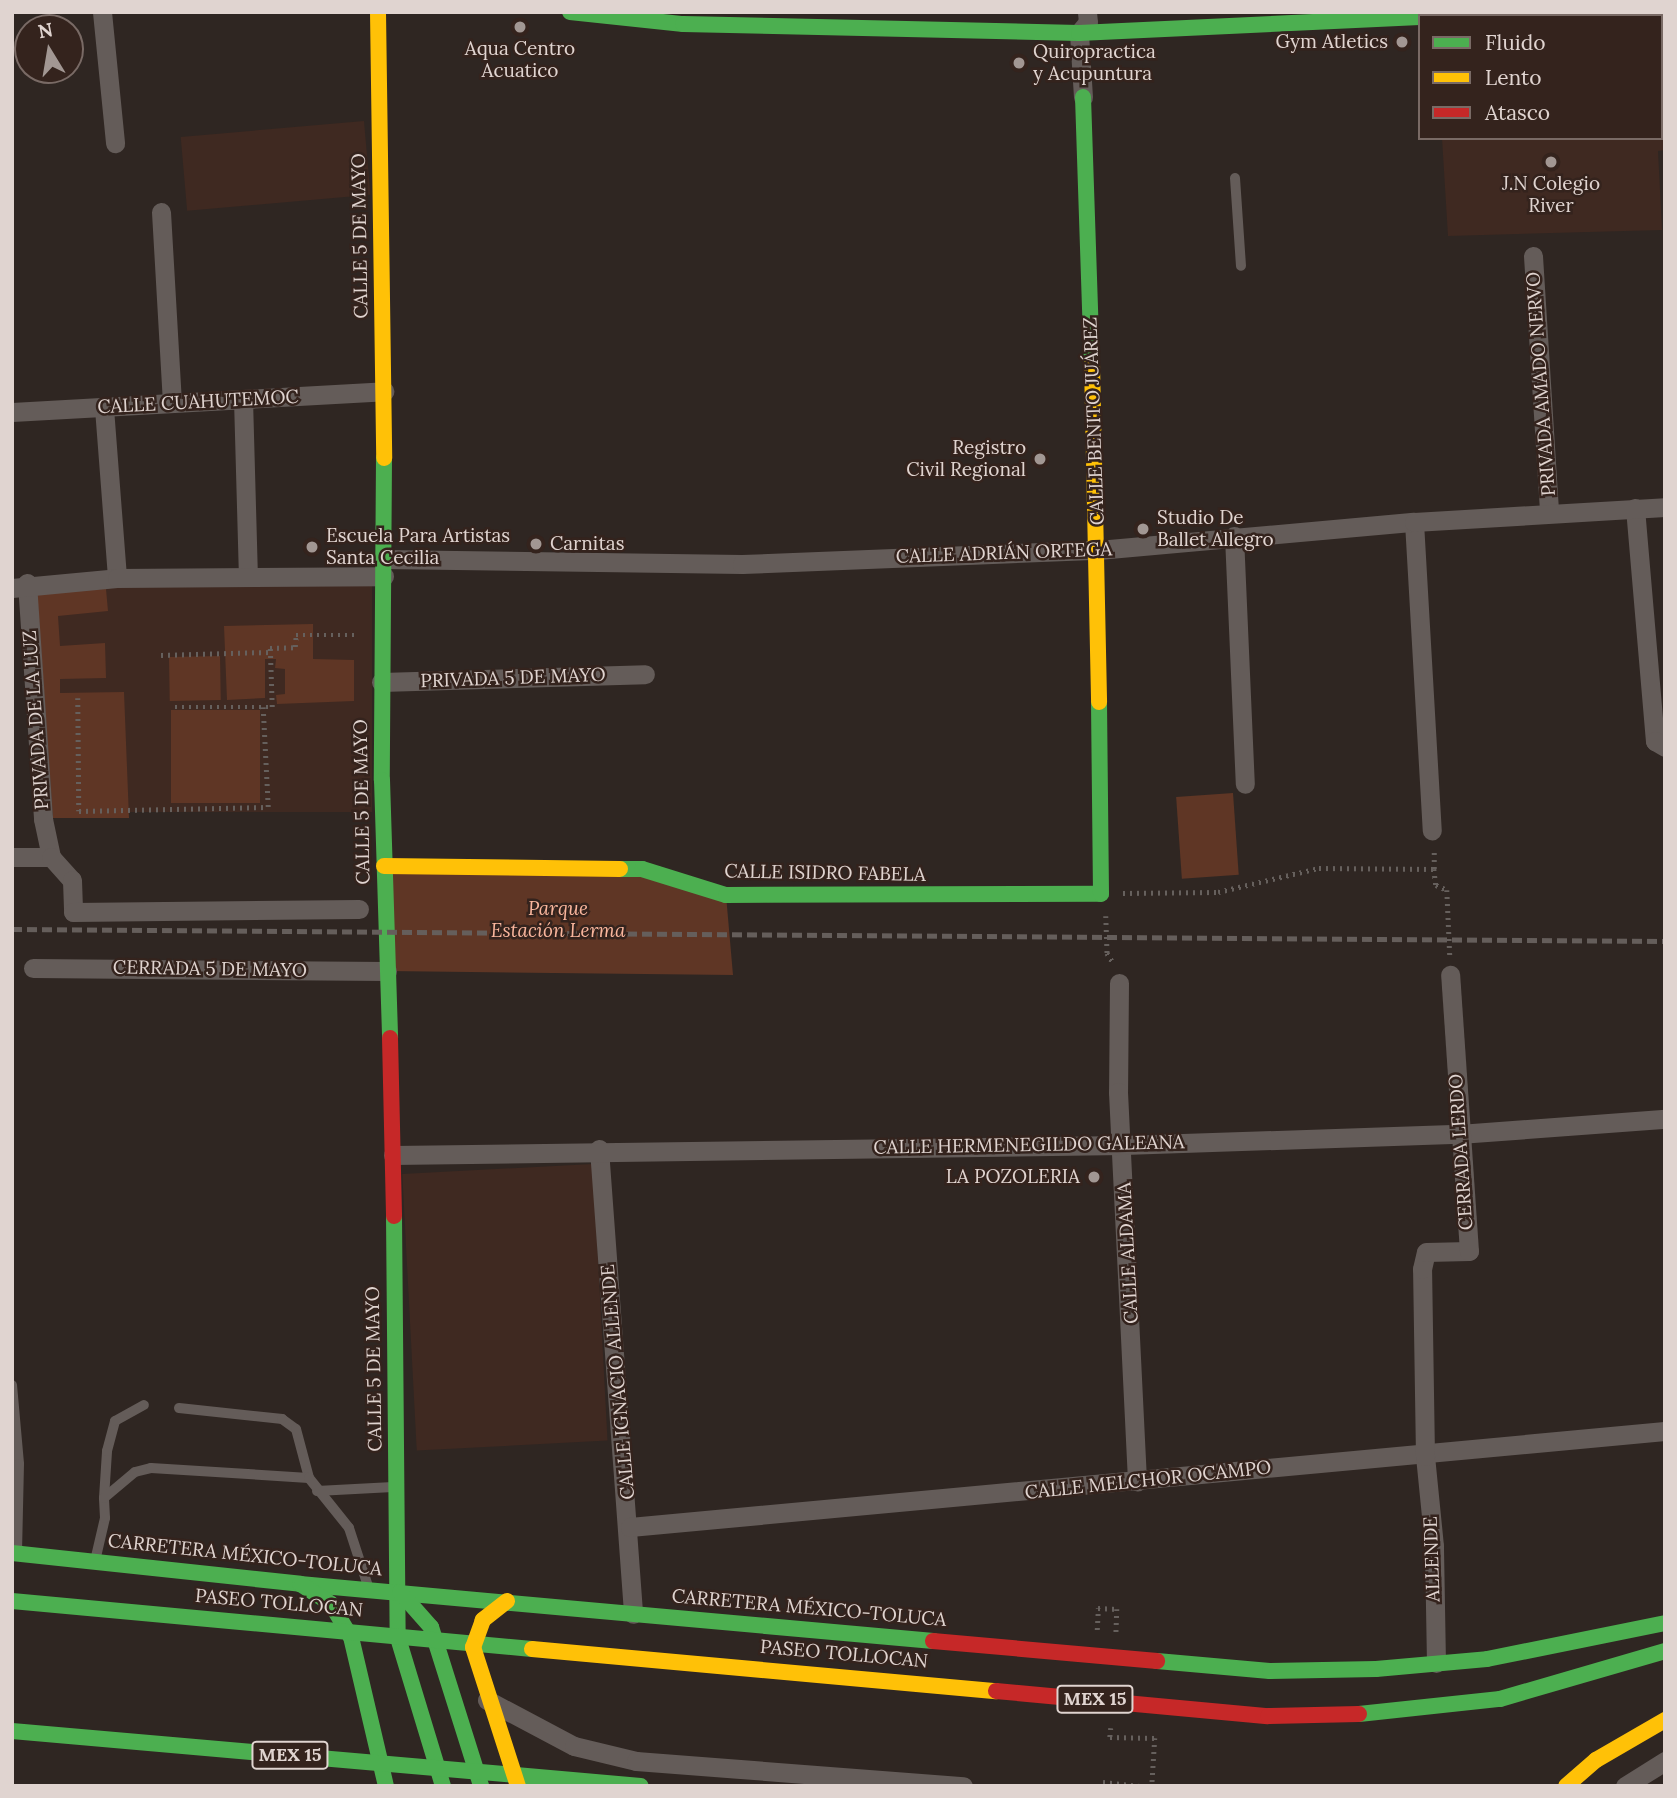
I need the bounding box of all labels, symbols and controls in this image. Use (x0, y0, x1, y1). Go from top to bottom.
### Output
north arrow (14, 14, 84, 84)
legend (1418, 14, 1663, 140)
text: N (36, 17, 55, 44)
marker: Aqua Centro Acuatico (512, 19, 528, 35)
text: Fluido (1485, 29, 1546, 56)
place label: Gym Atletics (1275, 31, 1388, 53)
marker: Gym Atletics (1394, 34, 1410, 50)
place label: Aqua Centro Acuatico (465, 38, 575, 82)
place label: Quiropractica y Acupuntura (1033, 41, 1156, 85)
marker: Quiropractica y Acupuntura (1011, 55, 1027, 71)
text: Lento (1485, 64, 1542, 91)
text: Atasco (1485, 99, 1550, 126)
street label: CALLE 5 DE MAYO (347, 153, 373, 319)
marker: J.N Colegio River (1543, 154, 1559, 170)
place label: J.N Colegio River (1502, 173, 1600, 217)
street label: PRIVADA AMADO NERVO (1522, 271, 1560, 497)
street label: CALLE BENITO JUÁREZ (1079, 316, 1109, 526)
street label: CALLE CUAHUTEMOC (97, 385, 299, 419)
place label: Registro Civil Regional (906, 437, 1026, 481)
marker: Registro Civil Regional (1032, 451, 1048, 467)
place label: Studio De Ballet Allegro (1157, 507, 1274, 551)
marker: Studio De Ballet Allegro (1135, 521, 1151, 537)
place label: Escuela Para Artistas Santa Cecilia (326, 525, 510, 569)
place label: Carnitas (550, 533, 624, 555)
marker: Carnitas (528, 536, 544, 552)
street label: CALLE ADRIÁN ORTEGA (895, 538, 1113, 568)
marker: Escuela Para Artistas Santa Cecilia (304, 539, 320, 555)
street label: PRIVADA DE LA LUZ (18, 630, 54, 810)
street label: PRIVADA 5 DE MAYO (420, 663, 606, 693)
street label: CALLE 5 DE MAYO (349, 719, 375, 885)
street label: CALLE ISIDRO FABELA (724, 860, 926, 886)
park label: Parque Estación Lerma (491, 898, 625, 942)
street label: CERRADA 5 DE MAYO (113, 956, 307, 982)
street label: CERRADA LERDO (1444, 1073, 1478, 1231)
street label: CALLE HERMENEGILDO GALEANA (873, 1131, 1185, 1159)
place label: LA POZOLERIA (946, 1166, 1080, 1188)
marker: LA POZOLERIA (1086, 1169, 1102, 1185)
street label: CALLE ALDAMA (1113, 1182, 1143, 1324)
street label: CALLE IGNACIO ALLENDE (596, 1263, 640, 1501)
street label: CALLE 5 DE MAYO (361, 1286, 387, 1452)
street label: CALLE MELCHOR OCAMPO (1024, 1456, 1272, 1504)
street label: ALLENDE (1419, 1516, 1445, 1602)
street label: CARRETERA MÉXICO-TOLUCA (107, 1529, 383, 1581)
street label: PASEO TOLLOCAN (194, 1584, 364, 1622)
street label: CARRETERA MÉXICO-TOLUCA (671, 1585, 947, 1631)
street label: PASEO TOLLOCAN (759, 1635, 929, 1673)
road number: MEX 15 (1055, 1684, 1135, 1714)
road number: MEX 15 (250, 1740, 330, 1770)

